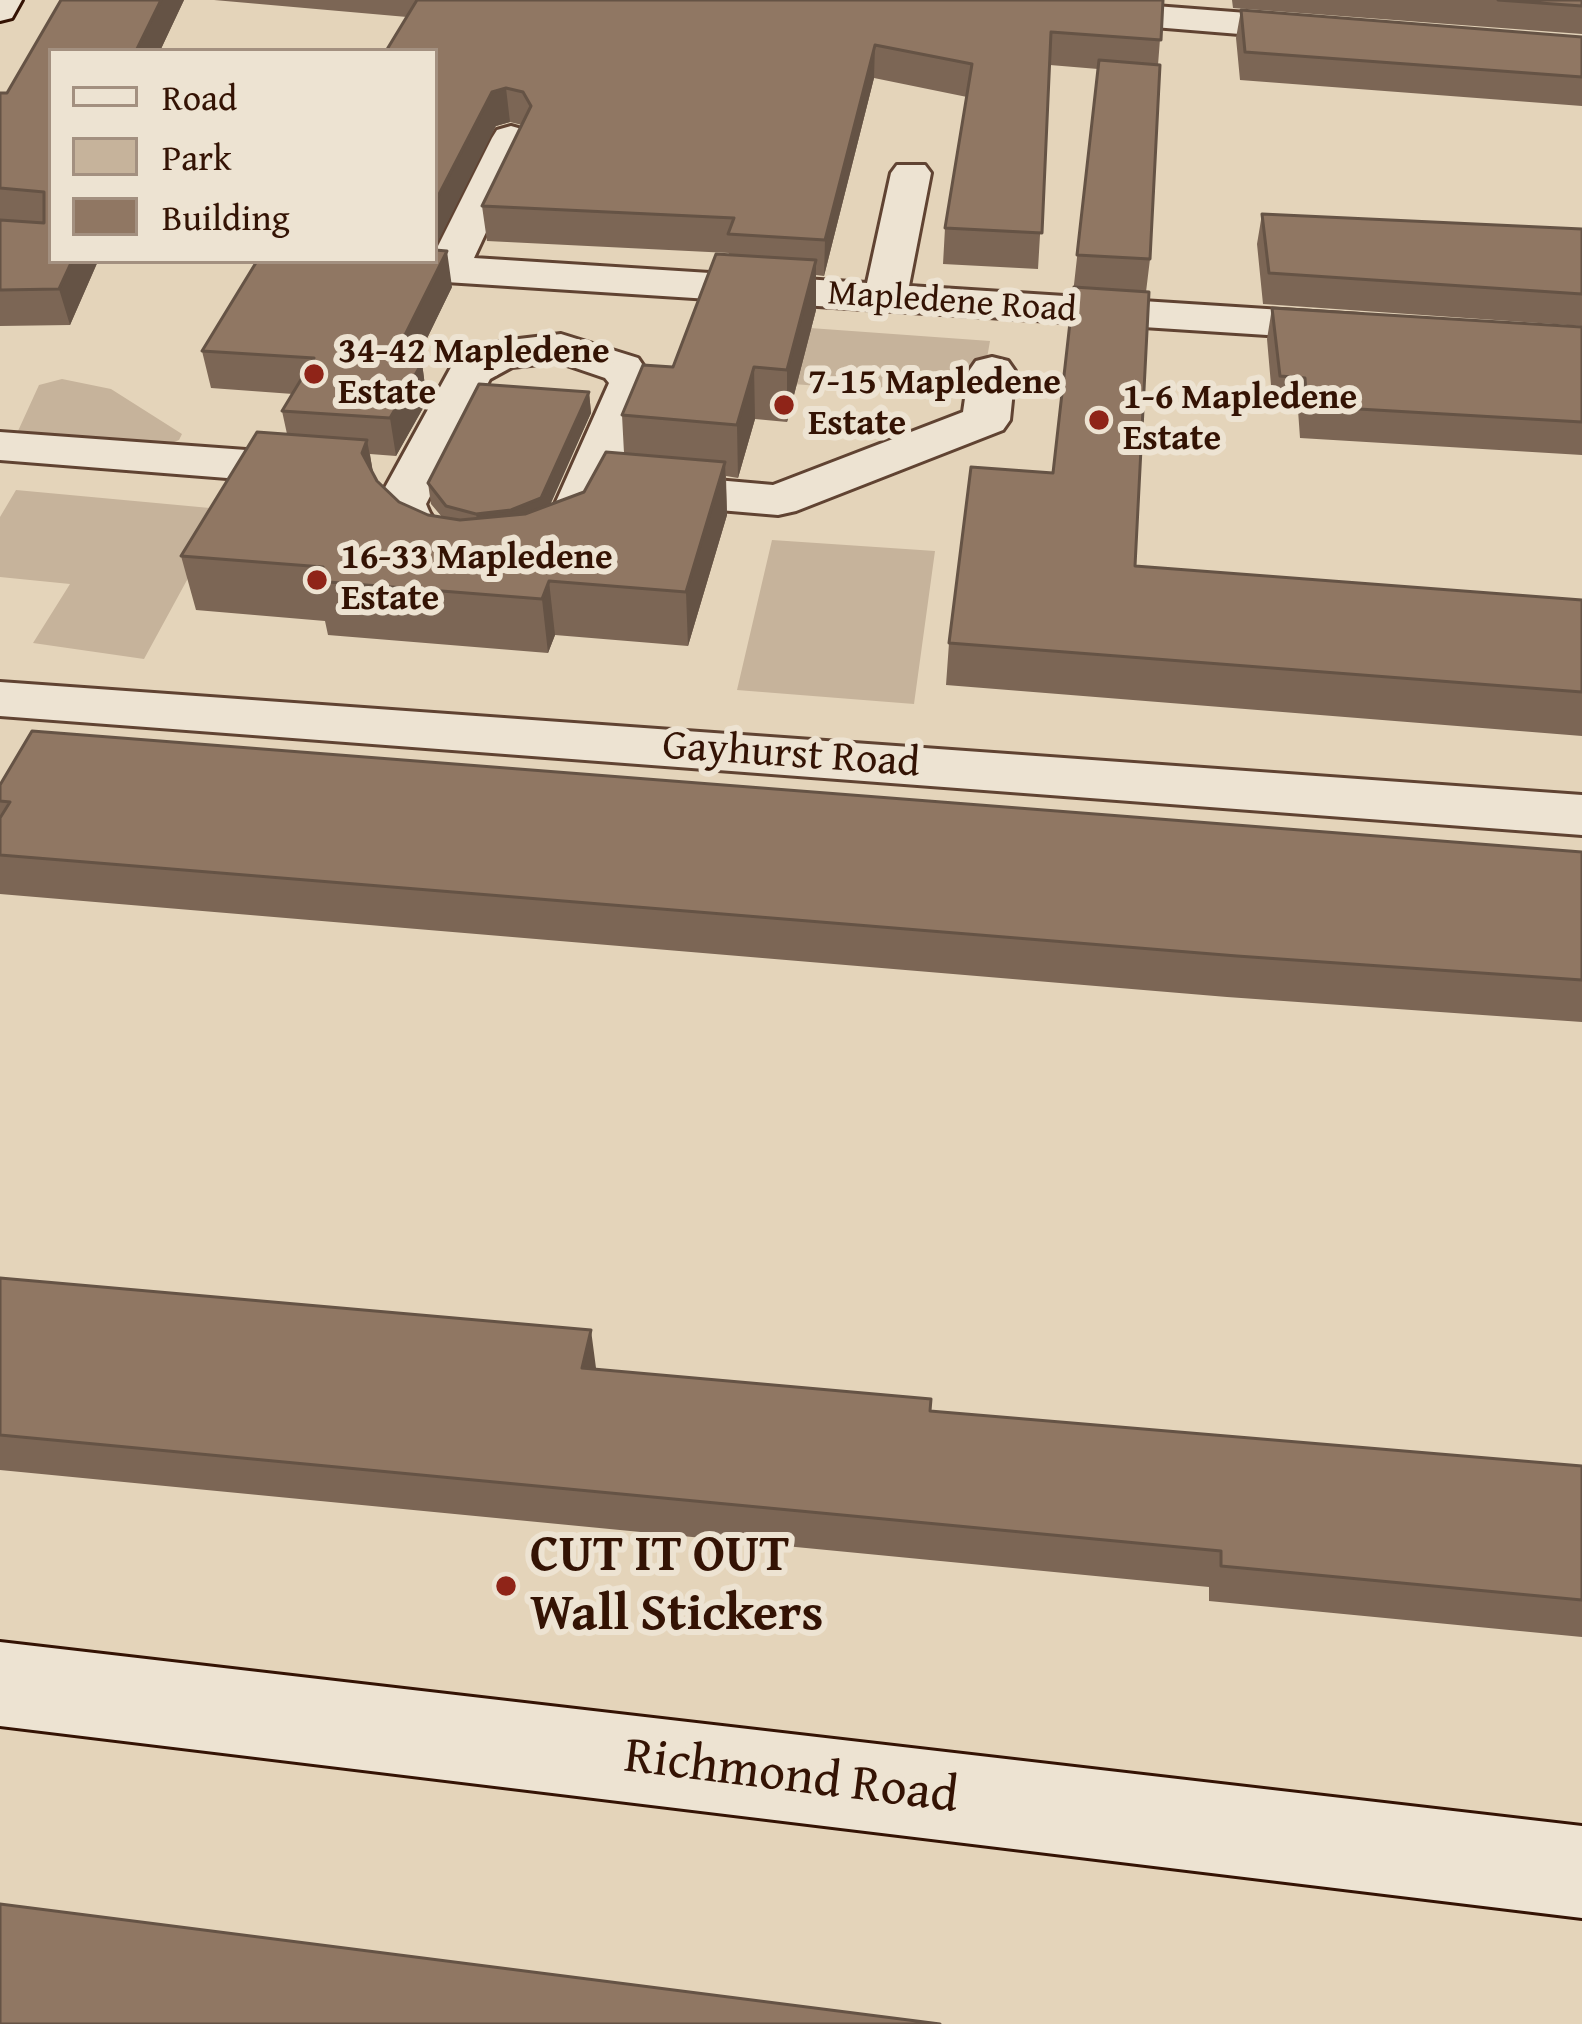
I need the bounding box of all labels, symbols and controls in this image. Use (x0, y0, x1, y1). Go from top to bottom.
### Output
legend (48, 48, 438, 264)
text: Road (162, 70, 237, 123)
text: Park (162, 130, 232, 183)
text: Building (162, 190, 290, 243)
street label: Mapledene Road (826, 273, 1078, 333)
place label: 34-42 Mapledene Estate (338, 331, 610, 416)
marker: 34-42 Mapledene Estate (301, 361, 327, 387)
place label: 7-15 Mapledene Estate (808, 362, 1061, 447)
place label: 1-6 Mapledene Estate (1123, 377, 1357, 462)
marker: 7-15 Mapledene Estate (771, 392, 797, 418)
marker: 1-6 Mapledene Estate (1086, 407, 1112, 433)
place label: 16-33 Mapledene Estate (341, 537, 613, 622)
marker: 16-33 Mapledene Estate (304, 567, 330, 593)
street label: Gayhurst Road (661, 722, 921, 790)
place label: CUT IT OUT Wall Stickers (530, 1526, 823, 1646)
marker: CUT IT OUT Wall Stickers (493, 1573, 519, 1599)
street label: Richmond Road (621, 1727, 961, 1829)

